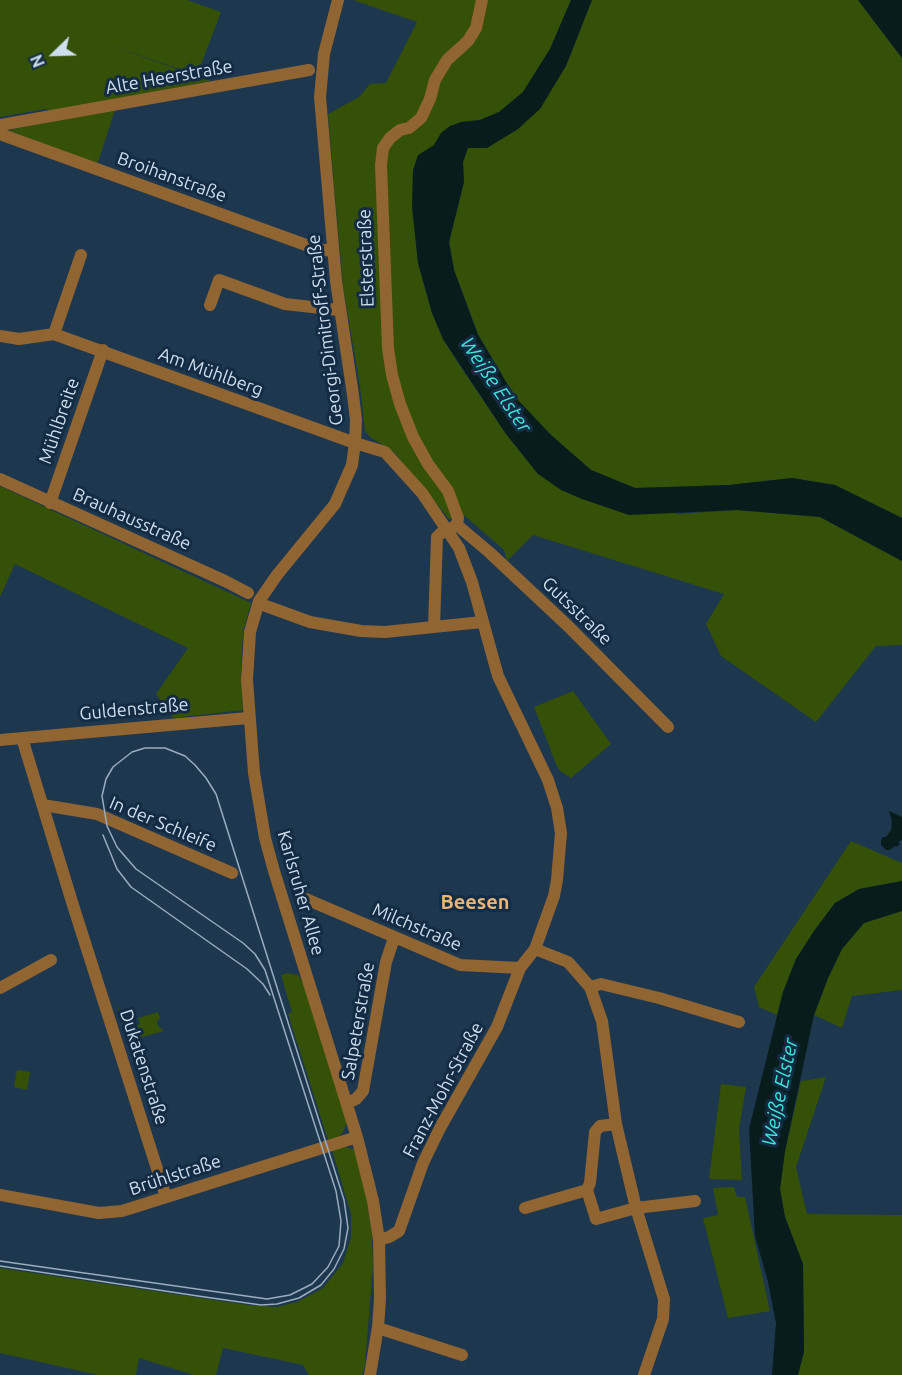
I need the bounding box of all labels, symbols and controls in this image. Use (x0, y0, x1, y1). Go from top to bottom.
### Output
north arrow (24, 24, 84, 84)
text: N (27, 52, 48, 70)
street label: Alte Heerstraße (104, 55, 234, 99)
street label: Broihanstraße (114, 147, 230, 207)
street label: Elsterstraße (353, 209, 379, 307)
street label: Georgi-Dimitroff-Straße (303, 233, 347, 427)
water label: Weiße Elster (455, 333, 537, 437)
street label: Am Mühlberg (156, 343, 266, 401)
street label: Mühlbreite (34, 375, 84, 467)
street label: Brauhausstraße (70, 483, 194, 555)
street label: Gutsstraße (538, 572, 616, 650)
street label: Guldenstraße (79, 693, 189, 725)
street label: In der Schleife (106, 792, 220, 856)
street label: Karlsruher Allee (273, 828, 329, 958)
district label: Beesen (441, 890, 509, 914)
street label: Milchstraße (369, 898, 465, 956)
street label: Salpeterstraße (337, 960, 379, 1082)
street label: Dukatenstraße (115, 1006, 173, 1128)
street label: Franz-Mohr-Straße (398, 1019, 488, 1161)
water label: Weiße Elster (757, 1036, 803, 1148)
street label: Brühlstraße (126, 1150, 224, 1200)

